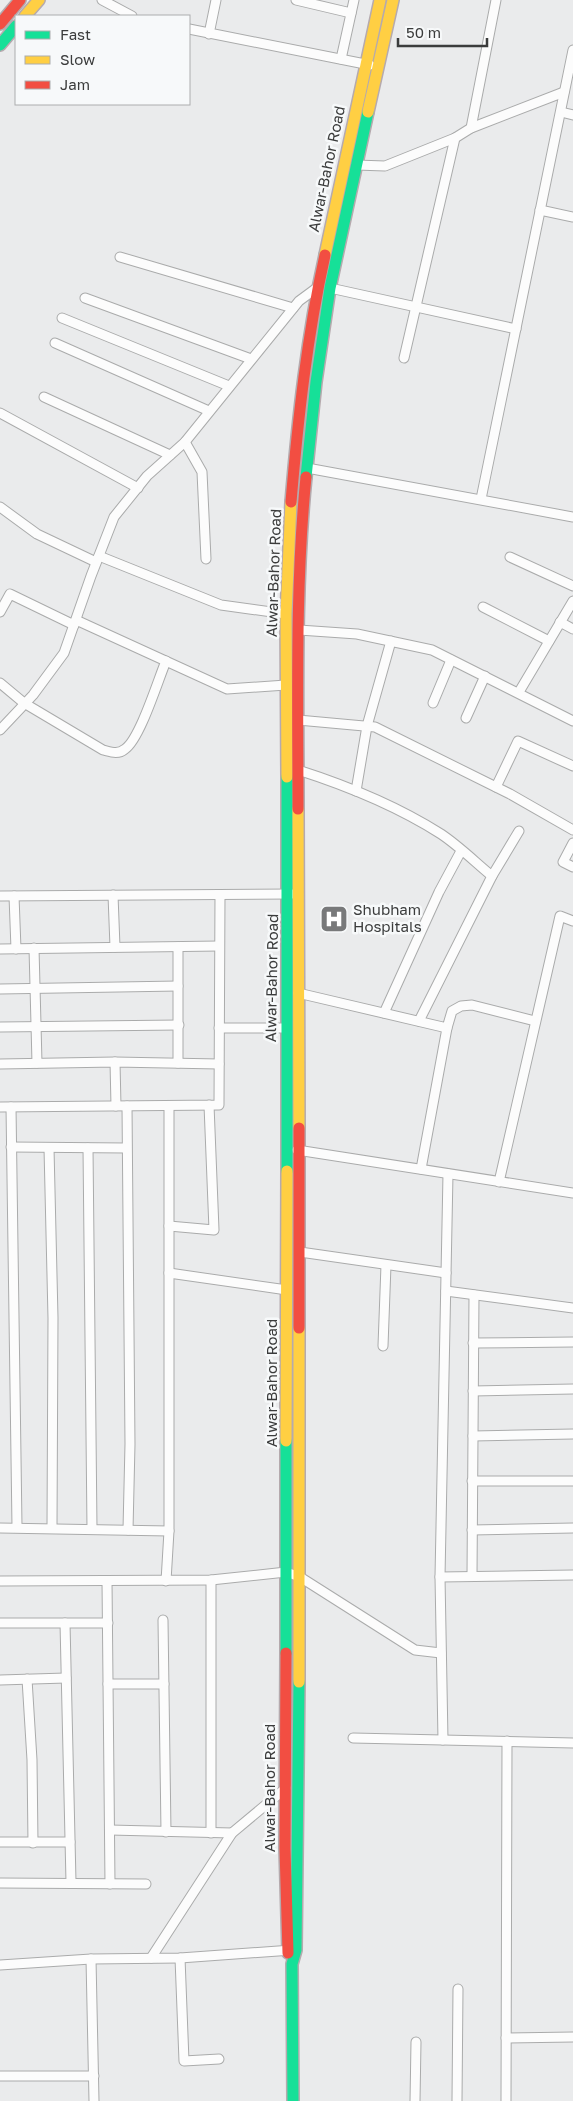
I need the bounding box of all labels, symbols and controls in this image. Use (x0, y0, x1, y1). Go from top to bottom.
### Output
legend (15, 15, 190, 105)
scale bar (398, 15, 487, 47)
text: 50 m (406, 23, 441, 41)
text: Fast (60, 25, 91, 43)
text: Slow (60, 50, 95, 68)
text: Jam (60, 75, 90, 93)
street label: Alwar-Bahor Road (304, 104, 348, 234)
street label: Alwar-Bahor Road (262, 508, 284, 637)
place label: Shubham Hospitals (353, 900, 422, 935)
hospital icon: Shubham Hospitals (319, 904, 349, 934)
street label: Alwar-Bahor Road (261, 914, 281, 1042)
street label: Alwar-Bahor Road (262, 1319, 280, 1447)
street label: Alwar-Bahor Road (260, 1724, 278, 1852)

